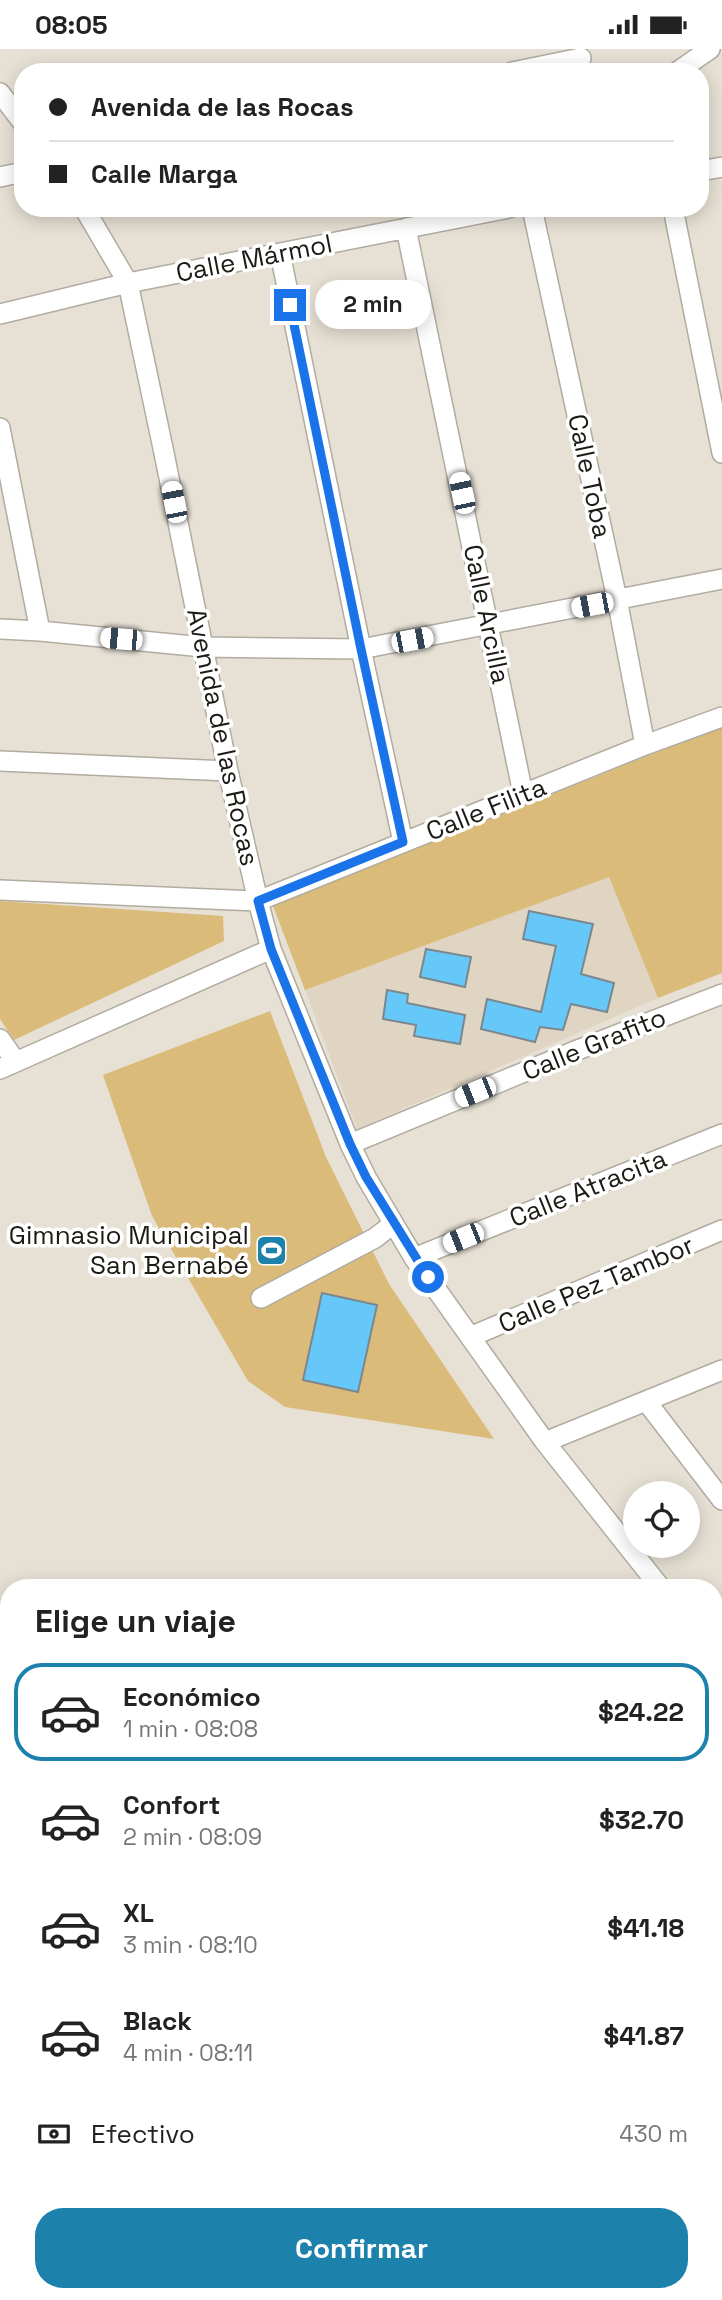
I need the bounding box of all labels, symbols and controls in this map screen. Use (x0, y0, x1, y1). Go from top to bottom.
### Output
text: 08:05 (35, 8, 108, 42)
text: Avenida de las Rocas (91, 90, 354, 124)
text: Calle Marga (91, 157, 238, 191)
street label: Calle Mármol (173, 226, 335, 290)
callout: 2 min (314, 281, 430, 329)
route end (274, 289, 306, 321)
text: 2 min (343, 289, 403, 319)
street label: Calle Toba (560, 411, 620, 541)
car (448, 470, 477, 516)
car (160, 479, 189, 525)
street label: Calle Arcilla (456, 541, 518, 687)
car (570, 591, 615, 619)
street label: Avenida de las Rocas (179, 605, 267, 869)
car (390, 626, 435, 654)
car (100, 627, 143, 651)
street label: Calle Filita (421, 770, 551, 848)
street label: Calle Grafito (517, 1000, 671, 1088)
car (452, 1074, 499, 1110)
street label: Calle Atracita (504, 1141, 672, 1235)
place label: Gimnasio Municipal San Bernabé (9, 1218, 249, 1282)
car (440, 1220, 487, 1256)
street label: Calle Pez Tambor (493, 1228, 699, 1340)
sports icon: Gimnasio Municipal San Bernabé (255, 1233, 289, 1267)
route start (412, 1261, 444, 1293)
map controls (623, 1481, 700, 1558)
button: locate (623, 1481, 700, 1558)
text: Elige un viaje (35, 1601, 236, 1641)
text: Económico (123, 1680, 261, 1714)
icon: car (39, 1681, 102, 1744)
text: $24.22 (598, 1695, 684, 1729)
text: 1 min · 08:08 (123, 1714, 258, 1744)
text: Confort (123, 1788, 220, 1822)
icon: car (39, 1789, 102, 1852)
text: $32.70 (599, 1803, 684, 1837)
text: 2 min · 08:09 (123, 1822, 262, 1852)
text: XL (123, 1896, 154, 1930)
icon: car (39, 1897, 102, 1960)
text: $41.18 (607, 1911, 684, 1945)
text: 3 min · 08:10 (123, 1930, 258, 1960)
text: Black (123, 2004, 192, 2038)
icon: car (39, 2005, 102, 2068)
text: $41.87 (603, 2019, 684, 2053)
text: 4 min · 08:11 (123, 2038, 253, 2068)
icon: cash (35, 2115, 73, 2153)
text: Efectivo (91, 2117, 195, 2151)
text: 430 m (619, 2119, 688, 2149)
button: Confirmar (35, 2208, 688, 2288)

